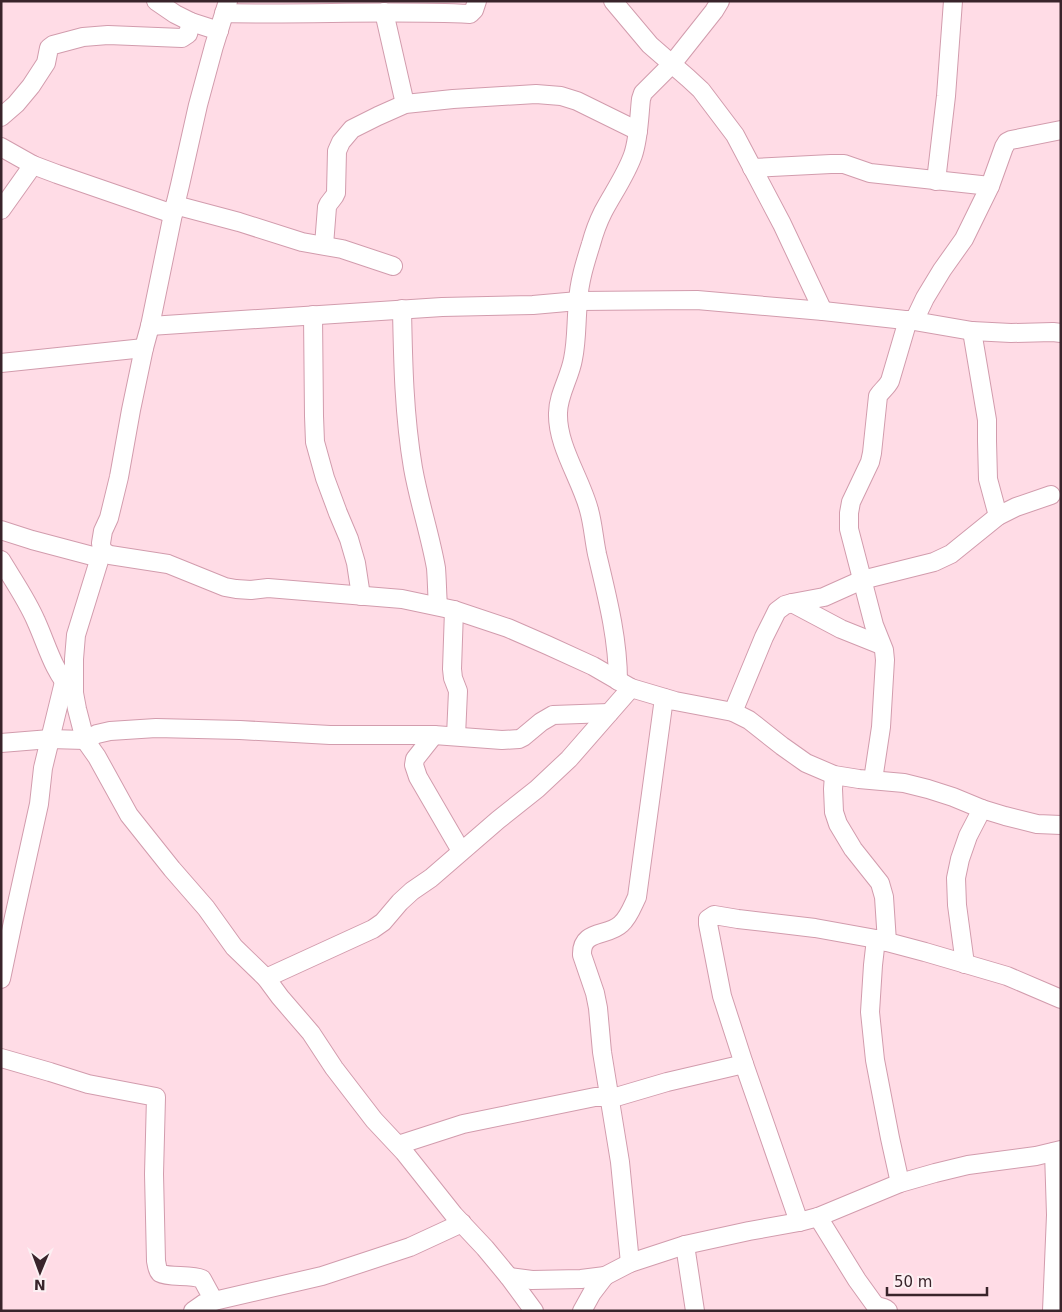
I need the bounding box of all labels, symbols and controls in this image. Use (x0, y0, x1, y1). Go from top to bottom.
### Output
north arrow (15, 1247, 65, 1297)
scale bar (887, 1264, 987, 1296)
text: 50 m (894, 1273, 932, 1291)
text: N (34, 1277, 46, 1293)

